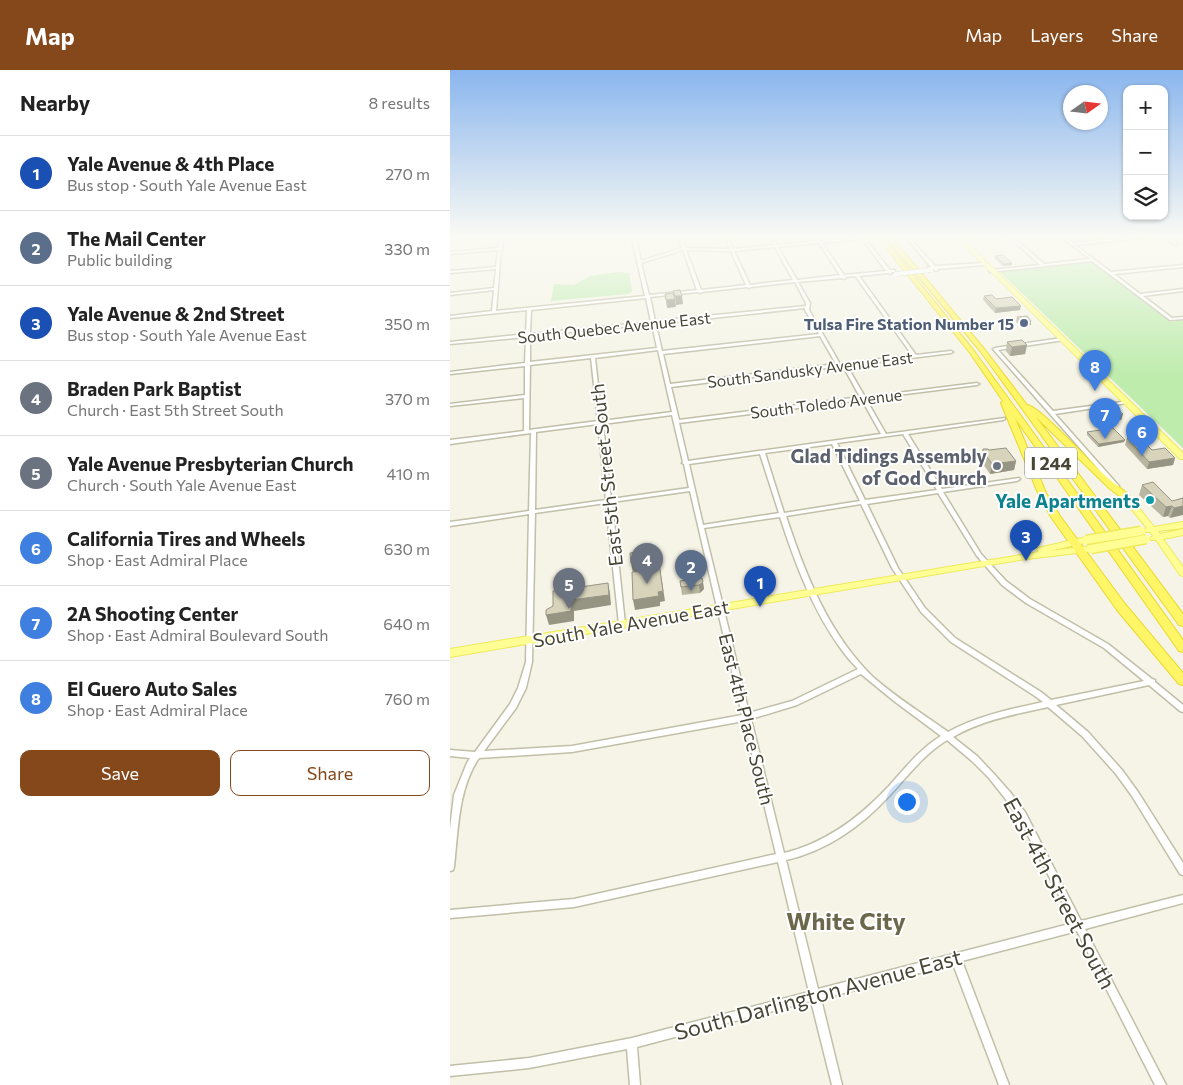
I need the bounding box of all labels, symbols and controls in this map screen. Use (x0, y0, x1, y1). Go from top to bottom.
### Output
text: Map (25, 21, 75, 50)
text: Map (965, 24, 1002, 46)
text: Layers (1030, 24, 1083, 46)
text: Share (1111, 24, 1158, 46)
north arrow (1063, 85, 1108, 130)
map controls (1123, 85, 1168, 220)
button: + (1123, 85, 1168, 130)
text: Nearby (20, 90, 90, 115)
text: 8 results (369, 93, 430, 112)
button: − (1123, 130, 1168, 175)
text: Yale Avenue & 4th Place (67, 152, 274, 175)
text: 1 (32, 164, 40, 183)
text: 270 m (385, 164, 430, 183)
text: Bus stop · South Yale Avenue East (67, 175, 307, 194)
button: layers (1123, 175, 1168, 220)
text: The Mail Center (67, 227, 206, 250)
text: 2 (31, 239, 41, 258)
text: 330 m (384, 239, 430, 258)
text: Public building (67, 250, 172, 269)
text: Yale Avenue & 2nd Street (67, 302, 284, 325)
street label: South Quebec Avenue East (517, 307, 712, 347)
text: 3 (31, 314, 41, 333)
text: 350 m (384, 314, 430, 333)
place label: Tulsa Fire Station Number 15 (804, 314, 1014, 333)
marker: Tulsa Fire Station Number 15 (1018, 317, 1030, 329)
text: Bus stop · South Yale Avenue East (67, 325, 307, 344)
street label: South Sandusky Avenue East (706, 347, 914, 391)
pin: 8 (1079, 350, 1111, 391)
text: Braden Park Baptist (67, 377, 242, 400)
street label: East 5th Street South (585, 383, 627, 567)
street label: South Toledo Avenue (749, 384, 903, 422)
text: 4 (31, 389, 41, 408)
text: 370 m (385, 389, 430, 408)
pin: 7 (1089, 398, 1121, 439)
text: Church · East 5th Street South (67, 400, 284, 419)
pin: 6 (1126, 415, 1158, 456)
place label: Glad Tidings Assembly of God Church (791, 444, 988, 489)
road number: I 244 (1025, 448, 1077, 478)
text: Yale Avenue Presbyterian Church (67, 452, 353, 475)
marker: Glad Tidings Assembly of God Church (991, 460, 1003, 472)
text: 5 (31, 464, 41, 483)
text: 410 m (387, 464, 430, 483)
text: Church · South Yale Avenue East (67, 475, 297, 494)
place label: Yale Apartments (995, 489, 1140, 512)
marker: Yale Apartments (1144, 494, 1156, 506)
pin: 3 (1010, 520, 1042, 561)
text: California Tires and Wheels (67, 527, 305, 550)
text: 6 (31, 539, 41, 558)
text: 630 m (384, 539, 430, 558)
pin: 4 (631, 543, 663, 584)
text: Shop · East Admiral Place (67, 550, 248, 569)
pin: 2 (675, 550, 707, 591)
pin: 1 (744, 566, 776, 607)
pin: 5 (553, 568, 585, 609)
street label: South Yale Avenue East (531, 594, 731, 652)
text: 2A Shooting Center (67, 602, 238, 625)
text: 7 (32, 614, 40, 633)
text: 640 m (383, 614, 430, 633)
text: Shop · East Admiral Boulevard South (67, 625, 329, 644)
street label: East 4th Place South (714, 631, 780, 807)
text: El Guero Auto Sales (67, 677, 237, 700)
text: 8 (31, 689, 41, 708)
text: 760 m (384, 689, 430, 708)
text: Shop · East Admiral Place (67, 700, 248, 719)
button: Save (20, 750, 220, 796)
button: Share (230, 750, 430, 796)
your location (894, 789, 920, 815)
street label: East 4th Street South (998, 793, 1122, 993)
district label: White City (786, 906, 906, 935)
street label: South Darlington Avenue East (671, 943, 965, 1045)

